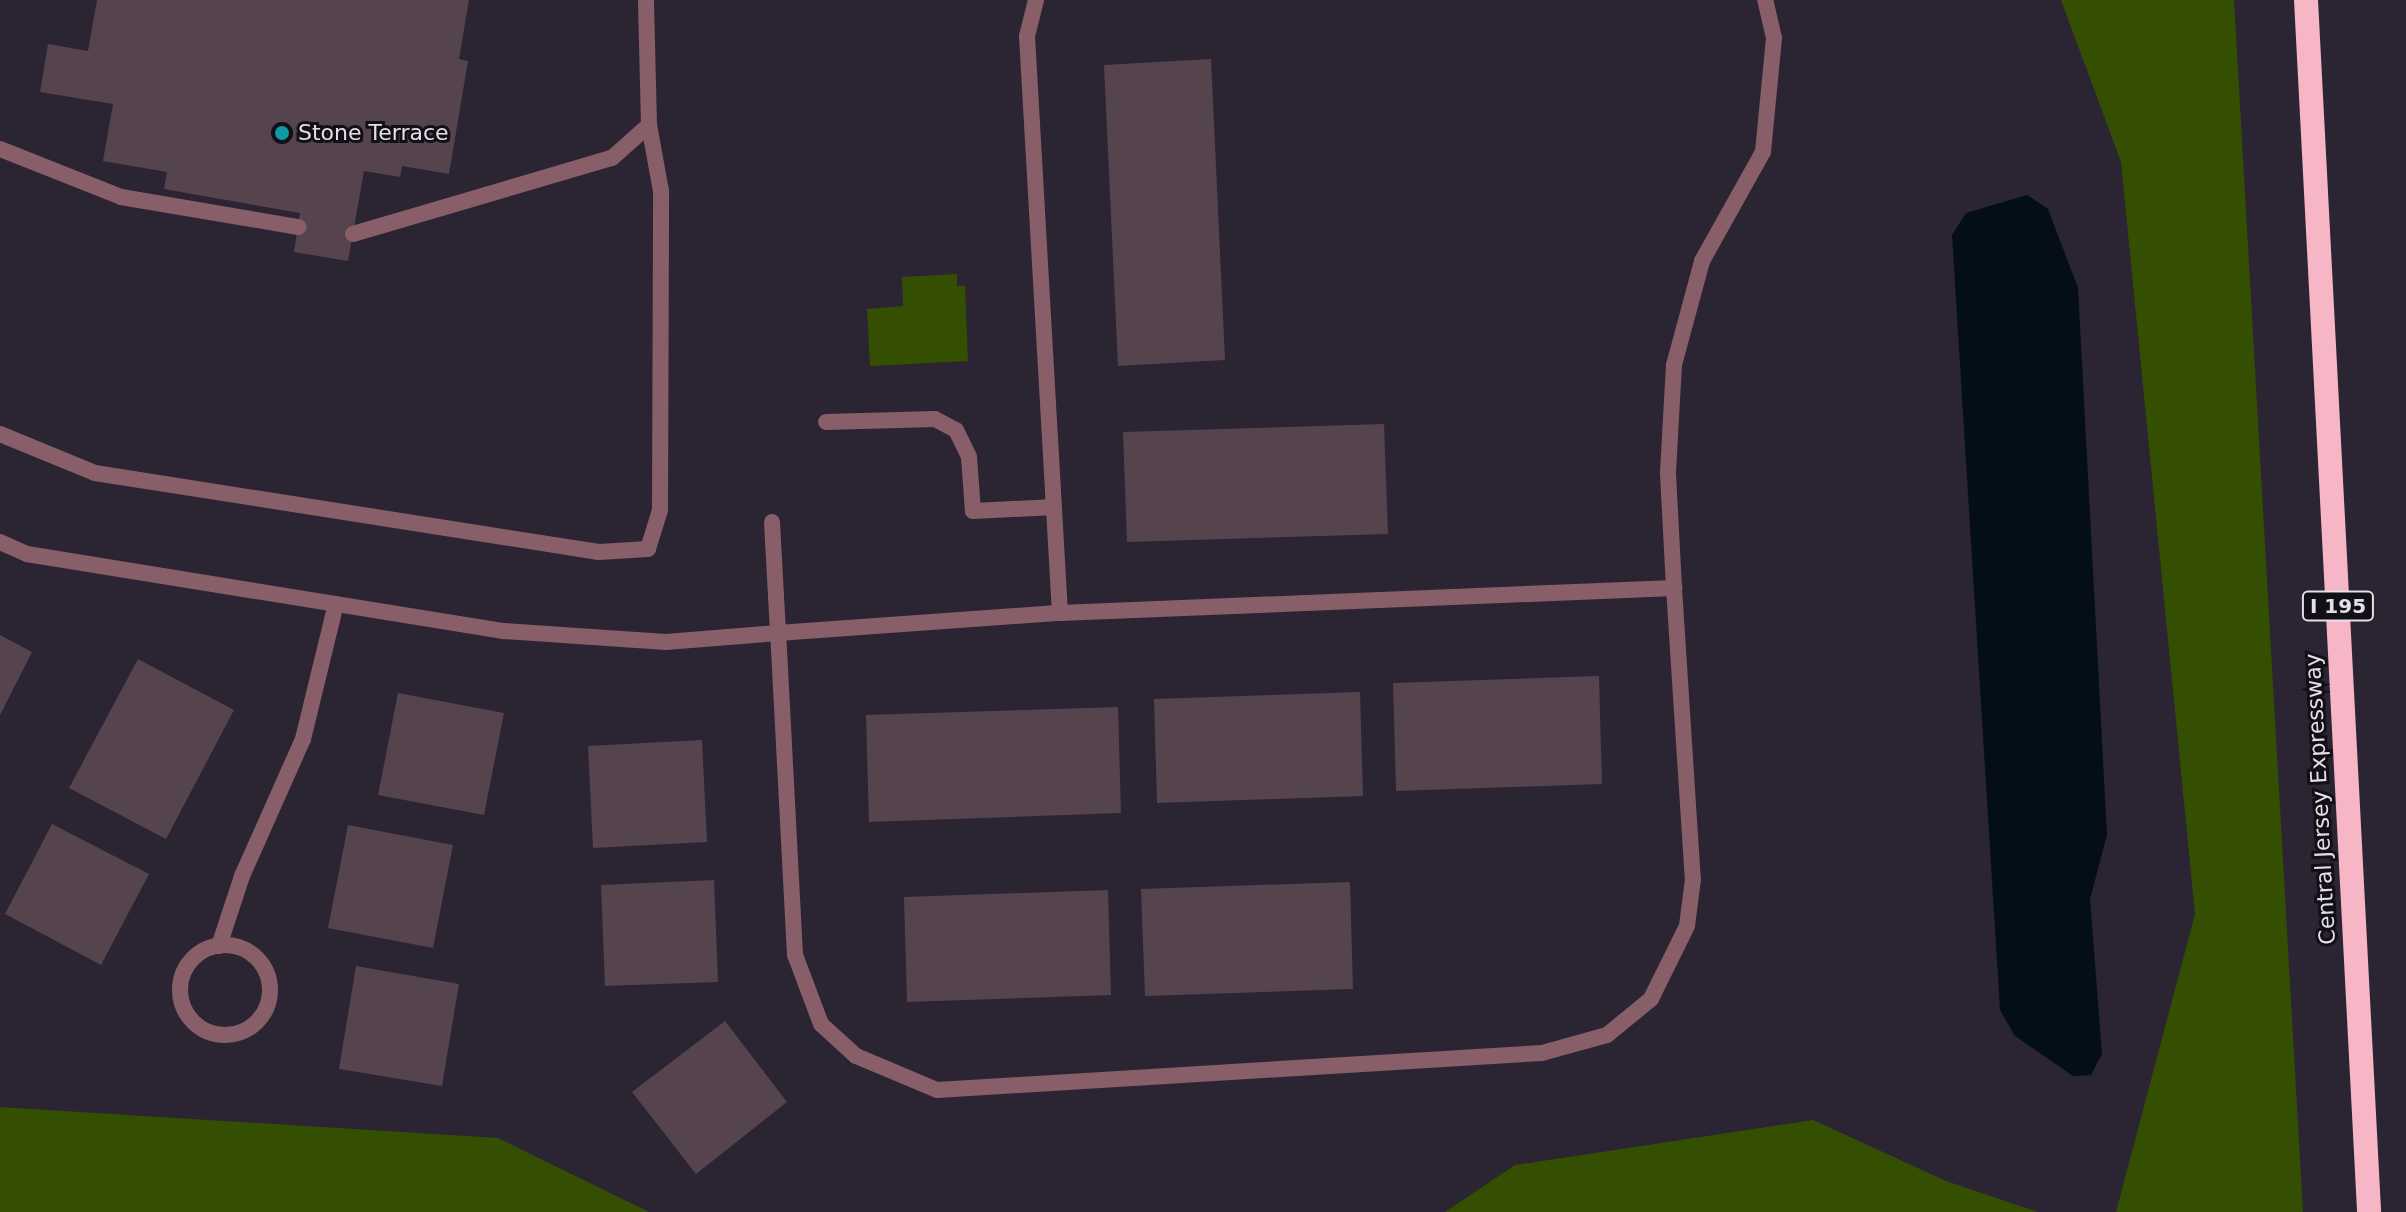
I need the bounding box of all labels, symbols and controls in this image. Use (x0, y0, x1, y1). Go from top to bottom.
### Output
place label: Stone Terrace (298, 120, 449, 146)
marker: Stone Terrace (273, 124, 291, 142)
road number: I 195 (2300, 590, 2376, 622)
street label: Central Jersey Expressway (2299, 653, 2341, 945)

